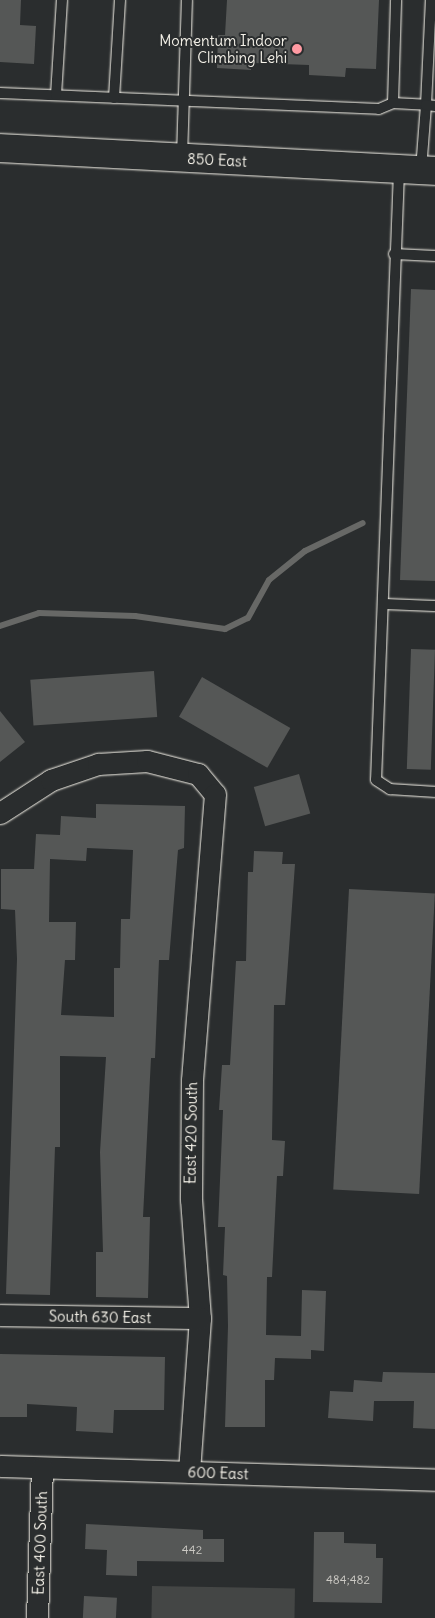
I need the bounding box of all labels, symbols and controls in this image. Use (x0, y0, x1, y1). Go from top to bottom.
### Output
place label: Momentum Indoor Climbing Lehi (159, 31, 287, 66)
marker: Momentum Indoor Climbing Lehi (291, 43, 303, 55)
street label: 850 East (187, 149, 247, 171)
street label: East 420 South (181, 1082, 201, 1184)
street label: South 630 East (49, 1307, 151, 1327)
street label: 600 East (187, 1463, 249, 1483)
street label: East 400 South (29, 1491, 51, 1595)
house number: 442 (182, 1543, 202, 1557)
house number: 484;482 (326, 1573, 370, 1587)

